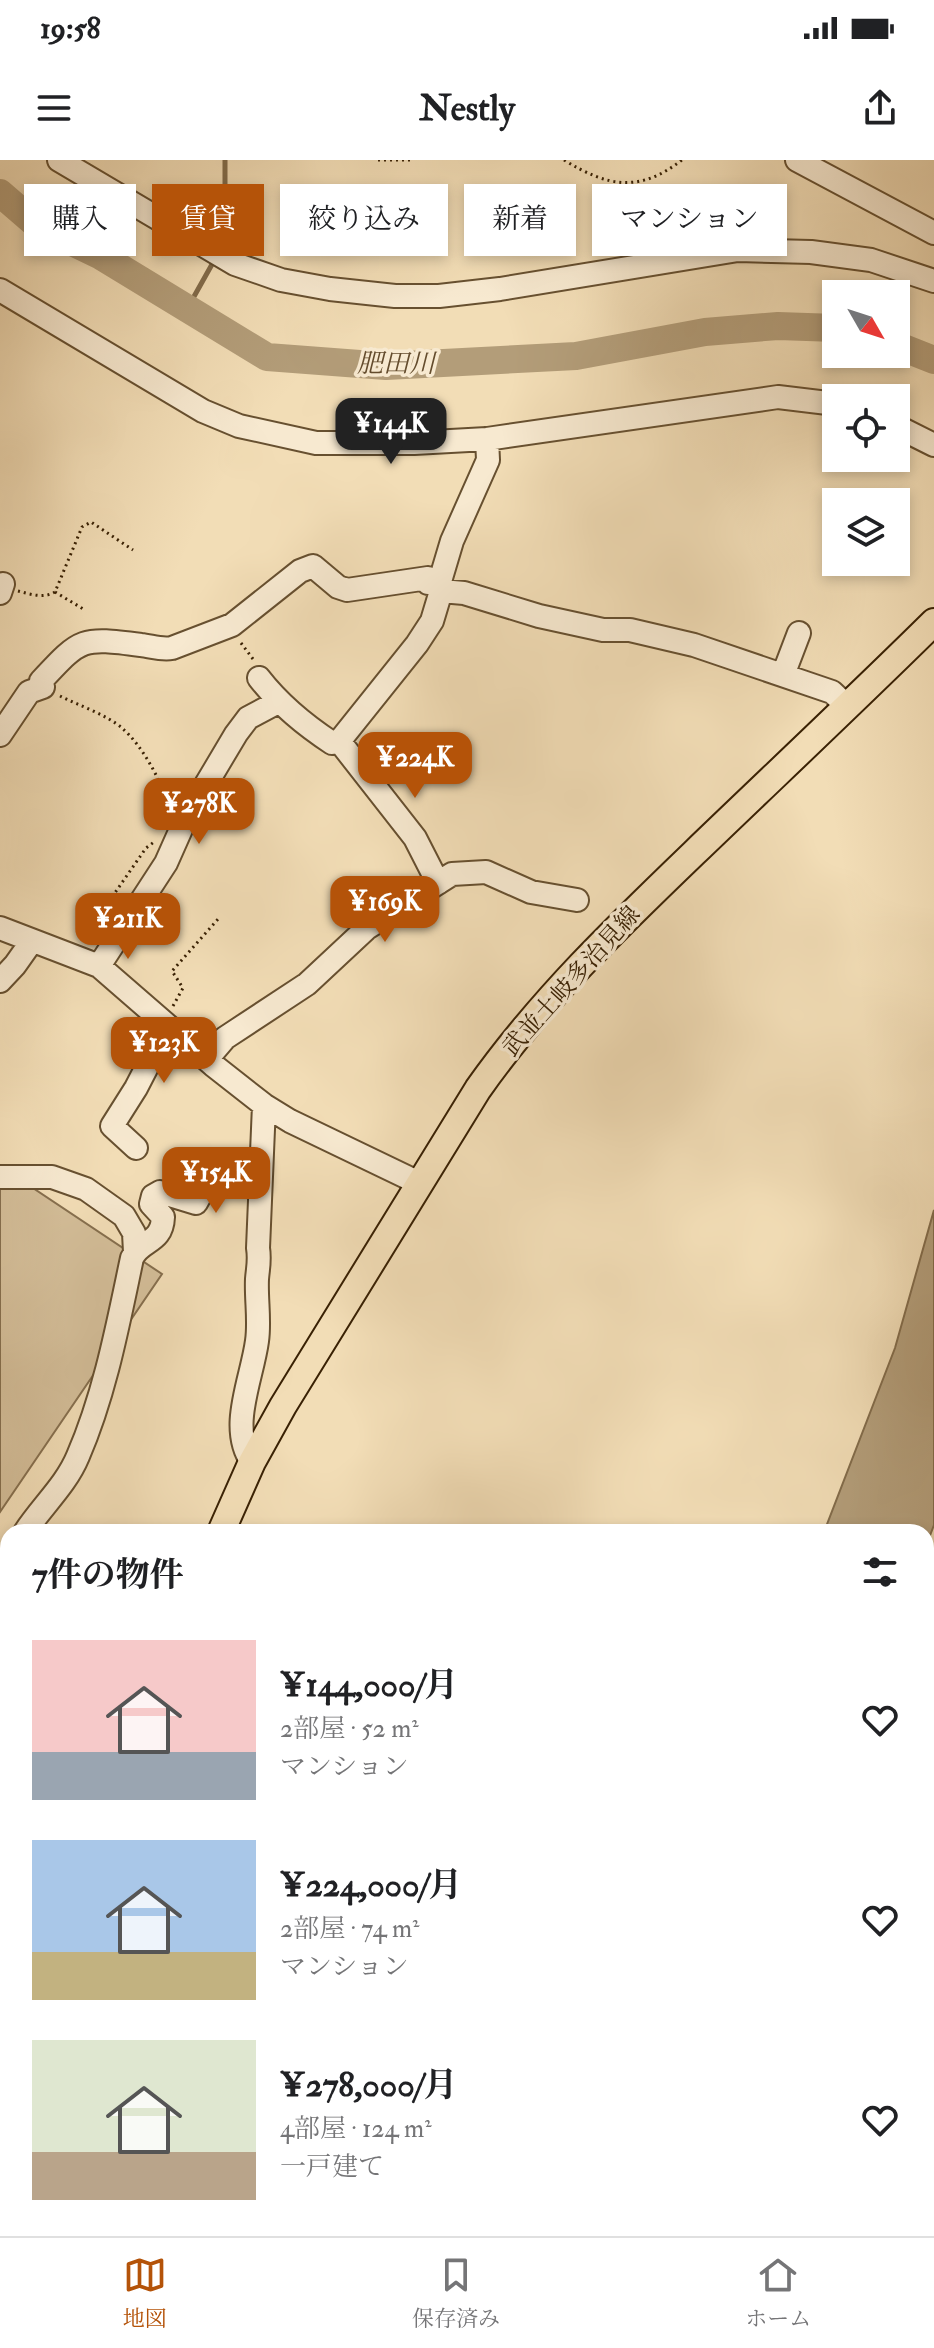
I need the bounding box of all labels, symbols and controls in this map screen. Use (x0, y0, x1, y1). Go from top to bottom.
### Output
text: 19:58 (40, 10, 101, 47)
icon: menu (32, 86, 76, 130)
text: Nestly (419, 86, 515, 131)
icon: share (858, 86, 902, 130)
chip: 購入 (24, 184, 136, 256)
chip: 賃貸 (152, 184, 264, 256)
chip: 絞り込み (280, 184, 448, 256)
chip: 新着 (464, 184, 576, 256)
chip: マンション (592, 184, 787, 256)
north arrow (822, 280, 910, 368)
map controls (822, 280, 910, 576)
water label: 肥田川 (357, 348, 438, 380)
button: locate (822, 384, 910, 472)
pin: ¥144K (335, 398, 447, 466)
text: ¥144K (353, 408, 429, 440)
button: layers (822, 488, 910, 576)
pin: ¥224K (359, 732, 471, 800)
text: ¥224K (376, 742, 454, 774)
pin: ¥278K (143, 778, 255, 846)
text: ¥278K (162, 788, 236, 820)
pin: ¥169K (329, 876, 441, 944)
text: ¥169K (348, 886, 422, 918)
pin: ¥211K (72, 893, 184, 961)
street label: 武並土岐多治見線 (496, 900, 647, 1063)
text: ¥211K (93, 903, 163, 935)
pin: ¥123K (108, 1017, 220, 1085)
text: ¥123K (129, 1027, 199, 1059)
pin: ¥154K (160, 1147, 272, 1215)
text: ¥154K (180, 1157, 252, 1189)
icon: filters (858, 1550, 902, 1594)
text: 7件の物件 (32, 1554, 184, 1597)
text: ¥144,000/月 (280, 1664, 458, 1707)
icon: home (96, 1672, 192, 1768)
icon: heart (858, 1698, 902, 1742)
text: 2部屋 · 52 m² (280, 1713, 419, 1745)
text: マンション (280, 1751, 409, 1783)
text: ¥224,000/月 (280, 1864, 462, 1907)
icon: home (96, 1872, 192, 1968)
icon: heart (858, 1898, 902, 1942)
text: 2部屋 · 74 m² (280, 1913, 419, 1945)
text: マンション (280, 1951, 409, 1983)
text: ¥278,000/月 (280, 2064, 457, 2107)
icon: home (96, 2072, 192, 2168)
icon: heart (858, 2098, 902, 2142)
text: 4部屋 · 124 m² (280, 2113, 432, 2145)
text: 一戸建て (280, 2151, 384, 2183)
tab: 地図 (123, 2253, 167, 2333)
tab: 保存済み (412, 2253, 500, 2333)
tab: ホーム (745, 2253, 811, 2333)

